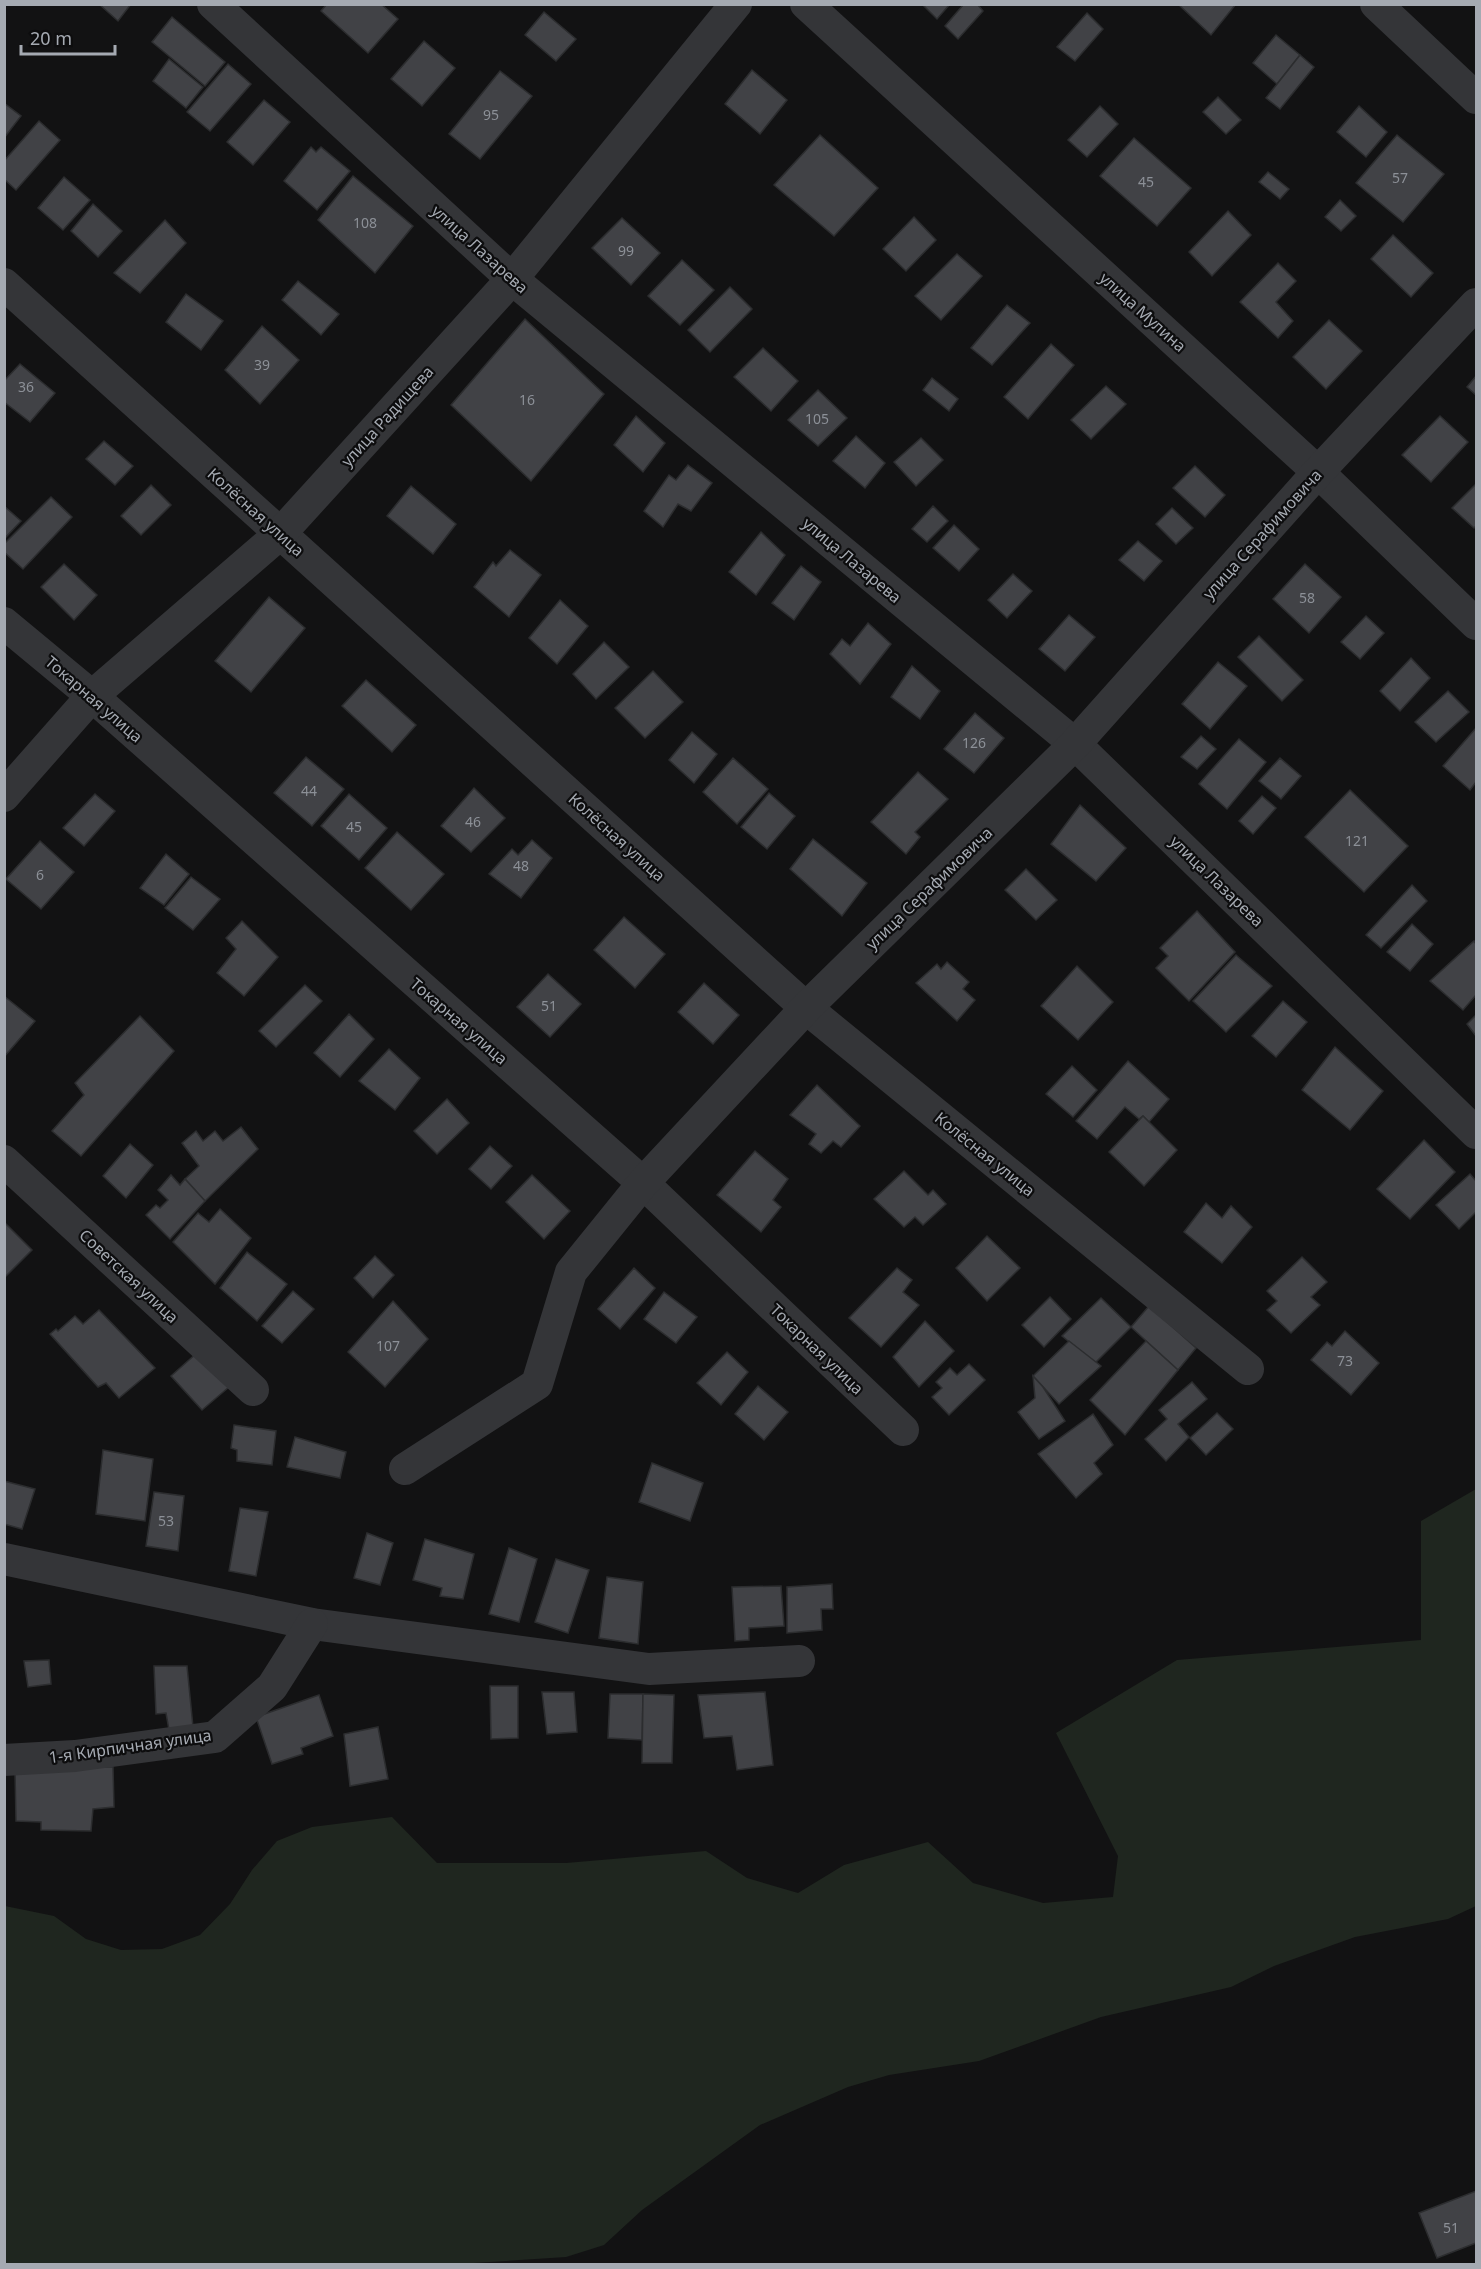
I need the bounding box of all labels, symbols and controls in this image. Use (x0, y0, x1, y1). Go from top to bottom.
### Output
scale bar (21, 18, 116, 56)
text: 20 m (30, 26, 72, 50)
house number: 95 (483, 105, 499, 124)
house number: 57 (1392, 168, 1408, 187)
house number: 45 (1138, 172, 1154, 191)
street label: улица Лазарева (427, 200, 533, 298)
house number: 108 (353, 213, 377, 232)
house number: 99 (618, 241, 634, 260)
street label: улица Мулина (1095, 267, 1191, 357)
house number: 39 (254, 355, 270, 374)
street label: улица Радищева (336, 361, 438, 471)
house number: 36 (18, 377, 34, 396)
house number: 16 (519, 390, 535, 409)
house number: 105 (805, 409, 829, 428)
street label: Колёсная улица (203, 463, 309, 561)
street label: улица Серафимовича (1198, 464, 1326, 604)
street label: улица Лазарева (798, 512, 906, 608)
house number: 58 (1299, 588, 1315, 607)
street label: Токарная улица (41, 651, 147, 747)
house number: 126 (962, 733, 986, 752)
house number: 44 (301, 781, 317, 800)
street label: Колёсная улица (564, 788, 670, 886)
house number: 46 (465, 812, 481, 831)
house number: 45 (346, 817, 362, 836)
street label: улица Серафимовича (861, 822, 997, 954)
street label: улица Лазарева (1165, 830, 1269, 932)
house number: 121 (1345, 831, 1369, 850)
house number: 48 (513, 856, 529, 875)
house number: 6 (36, 865, 44, 884)
street label: Токарная улица (406, 973, 512, 1069)
house number: 51 (541, 996, 557, 1015)
street label: Колёсная улица (930, 1107, 1040, 1201)
street label: Советская улица (75, 1224, 183, 1328)
street label: Токарная улица (765, 1299, 869, 1399)
house number: 107 (376, 1336, 400, 1355)
house number: 73 (1337, 1351, 1353, 1370)
house number: 53 (158, 1511, 174, 1530)
street label: 1-я Кирпичная улица (47, 1724, 213, 1768)
house number: 51 (1443, 2218, 1459, 2237)

